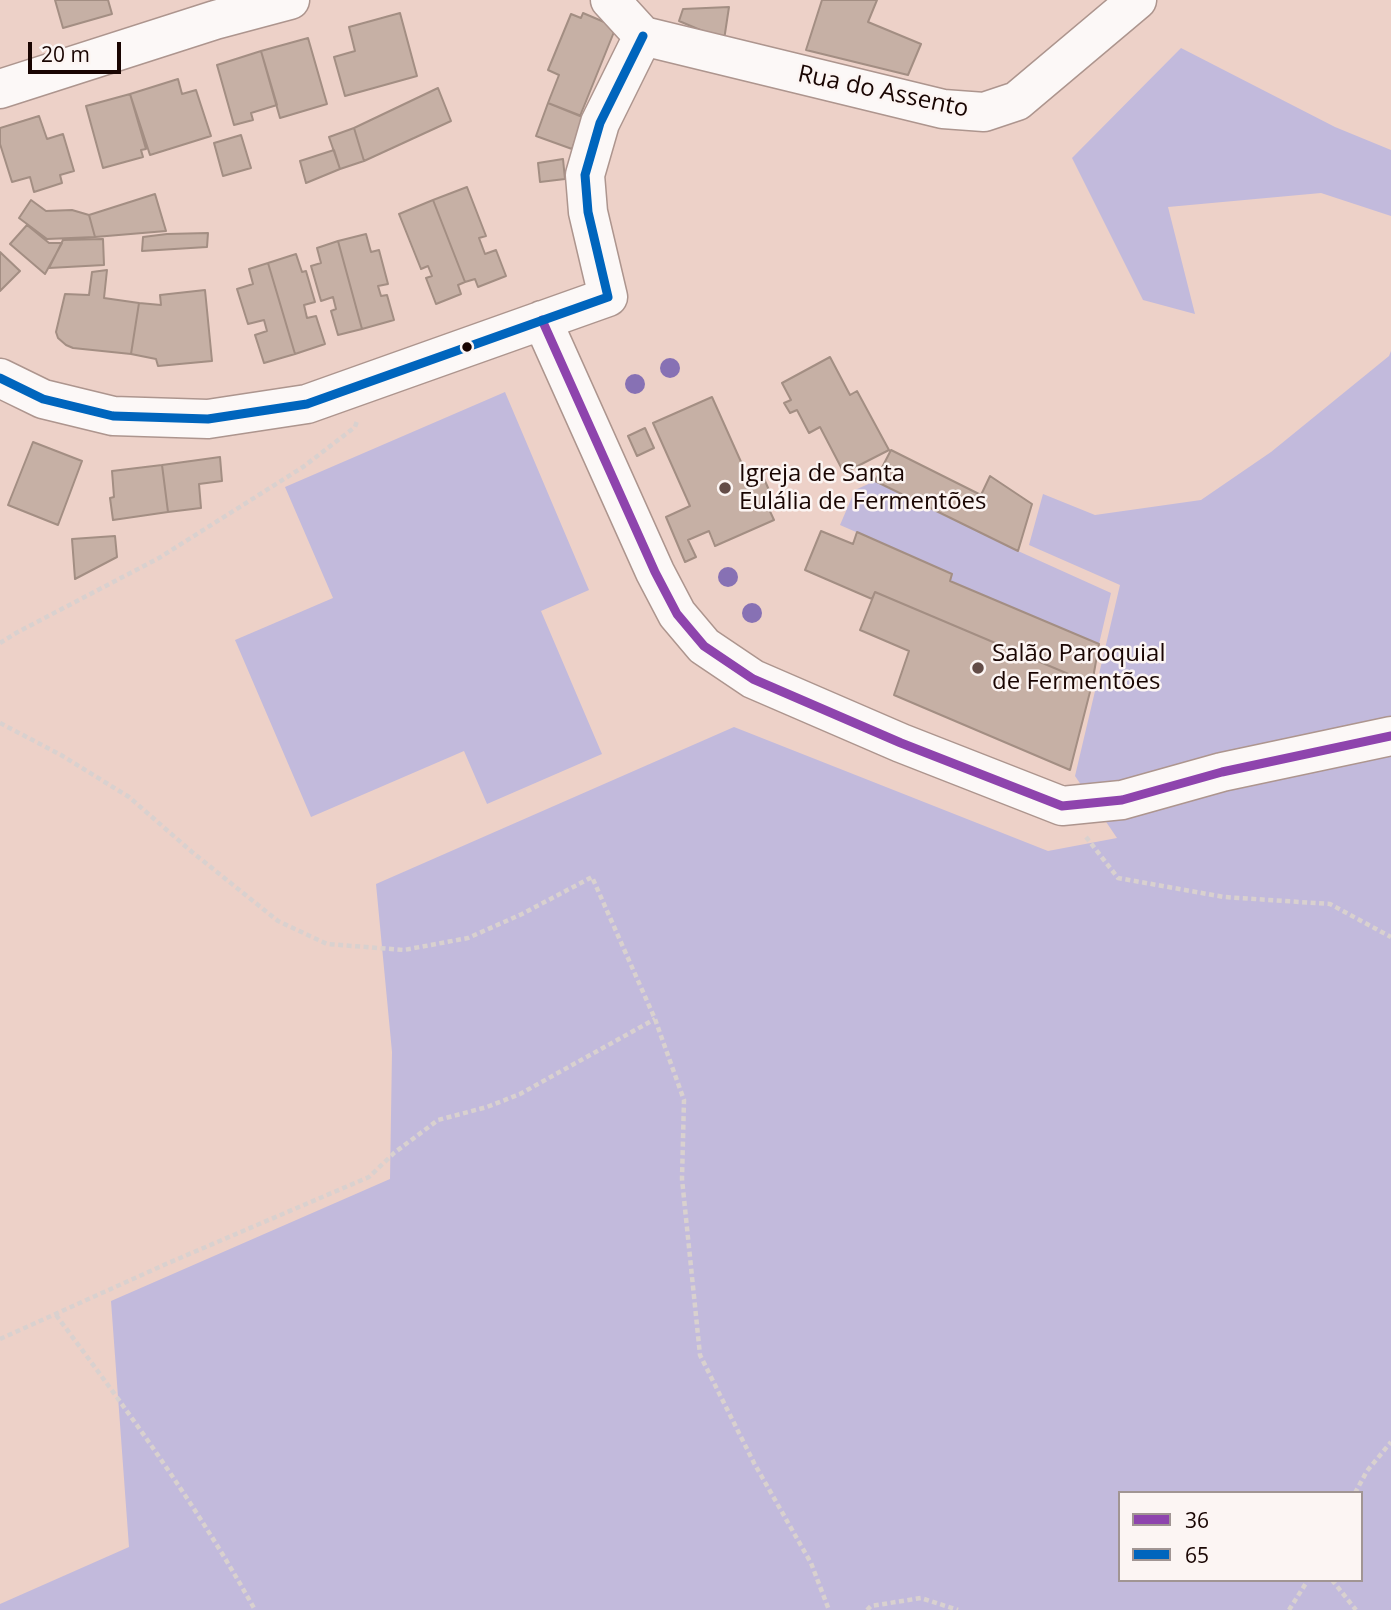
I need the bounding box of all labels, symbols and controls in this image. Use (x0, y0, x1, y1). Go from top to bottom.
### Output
scale bar (32, 28, 124, 72)
text: 20 m (41, 40, 90, 68)
street label: Rua do Assento (795, 60, 971, 124)
unlabelled marker (460, 340, 474, 354)
place label: Igreja de Santa Eulália de Fermentões (739, 460, 987, 516)
marker: Igreja de Santa Eulália de Fermentões (717, 480, 733, 496)
place label: Salão Paroquial de Fermentões (992, 640, 1165, 696)
marker: Salão Paroquial de Fermentões (970, 660, 986, 676)
legend (1118, 1491, 1363, 1582)
text: 36 (1185, 1506, 1209, 1534)
text: 65 (1185, 1541, 1209, 1569)

